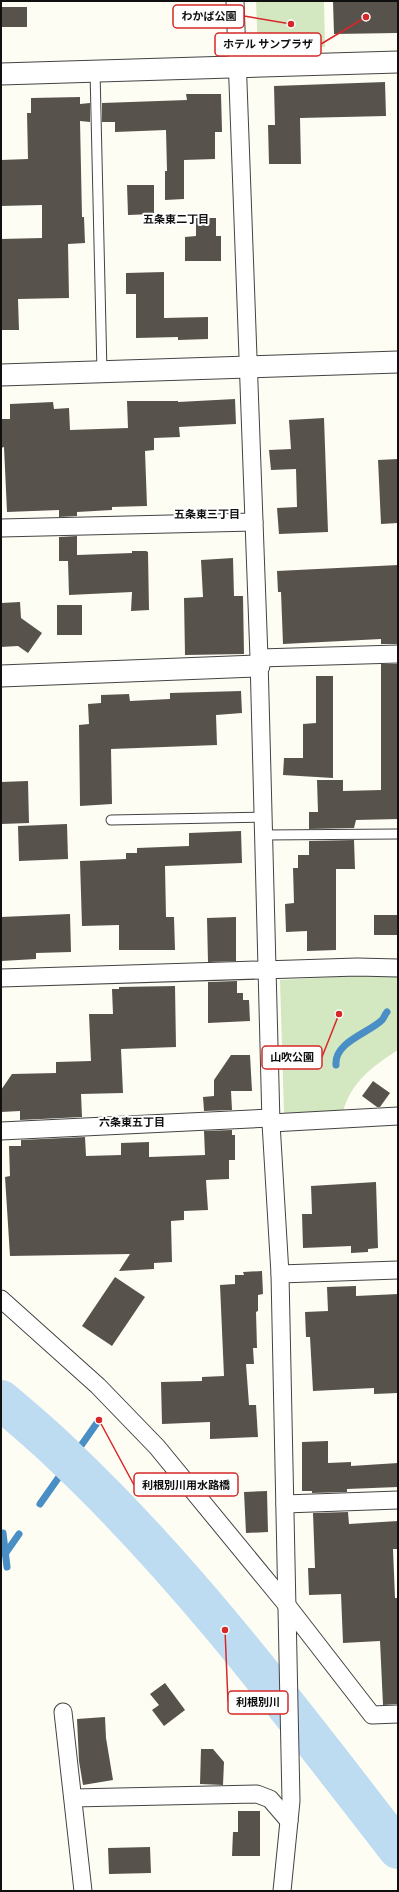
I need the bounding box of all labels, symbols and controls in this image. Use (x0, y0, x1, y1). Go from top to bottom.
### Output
callout: わかば公園 (173, 5, 244, 28)
text: わかば公園 (182, 7, 237, 23)
callout: ホテル サンプラザ (215, 33, 321, 56)
text: ホテル サンプラザ (223, 35, 313, 51)
district label: 五条東二丁目 (143, 210, 209, 226)
district label: 五条東三丁目 (174, 505, 240, 521)
callout: 山吹公園 (262, 1046, 322, 1069)
text: 山吹公園 (270, 1048, 314, 1064)
district label: 六条東五丁目 (99, 1113, 165, 1129)
callout: 利根別川用水路橋 (134, 1473, 238, 1496)
text: 利根別川用水路橋 (142, 1476, 230, 1492)
callout: 利根別川 (228, 1691, 288, 1714)
text: 利根別川 (236, 1693, 280, 1709)

